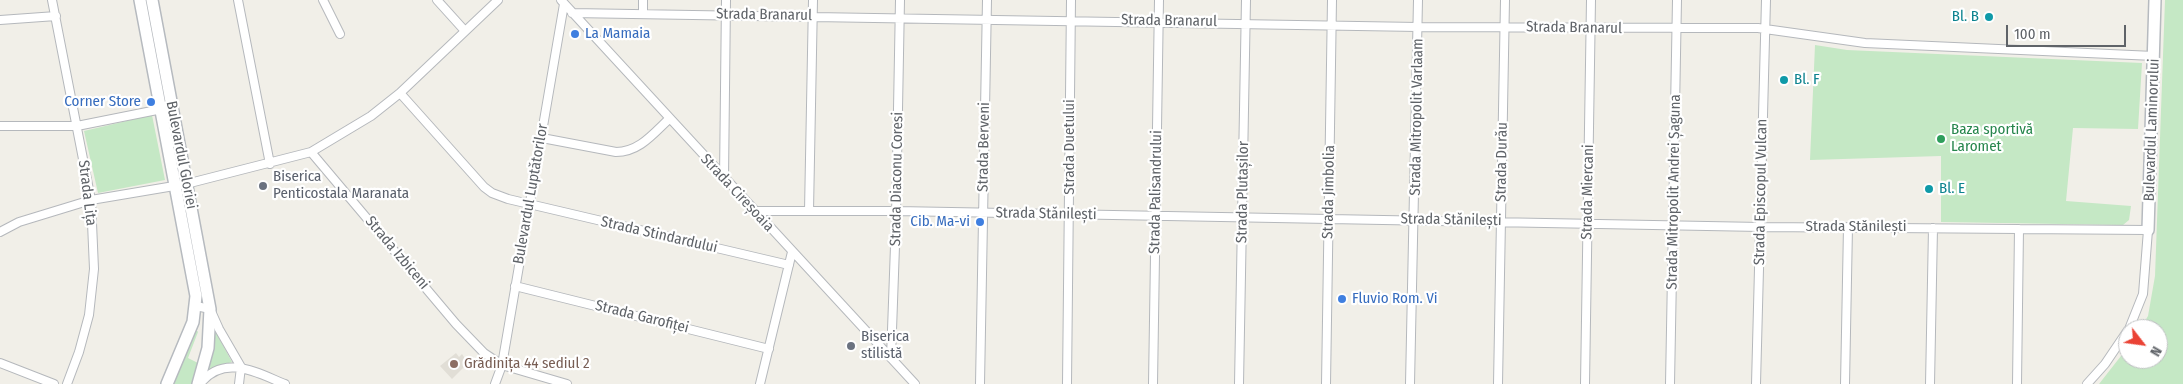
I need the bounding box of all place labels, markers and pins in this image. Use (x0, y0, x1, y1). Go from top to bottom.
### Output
place label: Bl. B (1952, 8, 1979, 26)
marker: Bl. B (1983, 11, 1995, 23)
place label: La Mamaia (585, 25, 650, 43)
marker: La Mamaia (569, 28, 581, 40)
place label: Bl. F (1794, 71, 1819, 89)
marker: Bl. F (1778, 74, 1790, 86)
place label: Corner Store (64, 93, 141, 111)
marker: Corner Store (145, 96, 157, 108)
place label: Baza sportivă Laromet (1951, 121, 2033, 156)
marker: Baza sportivă Laromet (1935, 133, 1947, 145)
place label: Biserica Penticostala Maranata (273, 168, 409, 203)
marker: Biserica Penticostala Maranata (257, 180, 269, 192)
place label: Bl. E (1939, 180, 1965, 198)
marker: Bl. E (1923, 183, 1935, 195)
place label: Cib. Ma-vi (910, 213, 970, 231)
marker: Cib. Ma-vi (974, 216, 986, 228)
place label: Fluvio Rom. Vi (1352, 290, 1438, 308)
marker: Fluvio Rom. Vi (1336, 293, 1348, 305)
place label: Biserica stilistă (861, 328, 909, 363)
marker: Biserica stilistă (845, 340, 857, 352)
place label: Grădinița 44 sediul 2 (464, 355, 590, 373)
marker: Grădinița 44 sediul 2 (448, 358, 460, 370)

